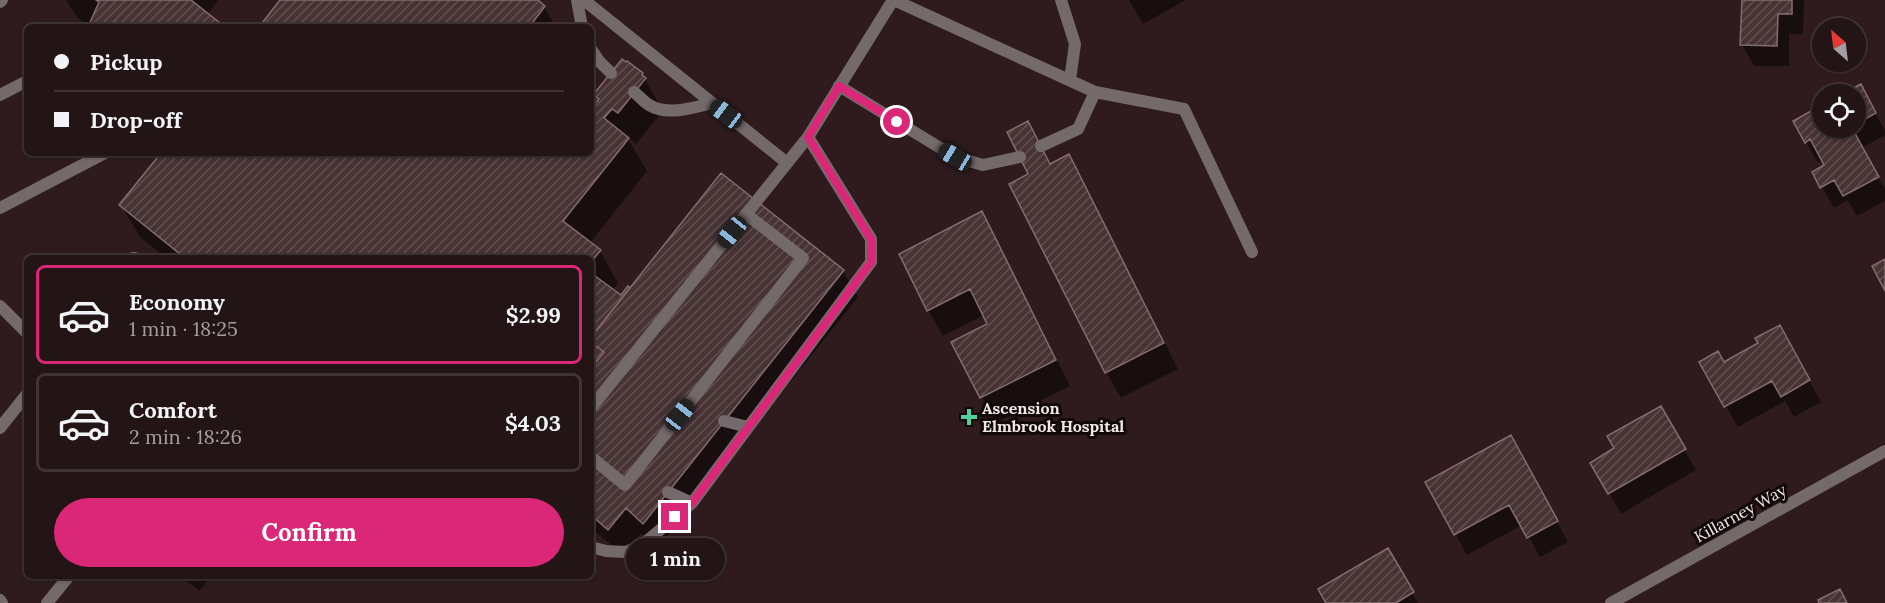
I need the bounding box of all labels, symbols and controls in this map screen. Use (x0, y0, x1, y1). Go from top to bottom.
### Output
north arrow (1812, 18, 1866, 72)
map controls (1812, 18, 1866, 138)
text: Pickup (90, 48, 163, 76)
button: locate (1812, 84, 1866, 138)
car (706, 96, 746, 132)
text: Drop-off (90, 106, 182, 134)
route start (883, 108, 910, 135)
car (935, 140, 975, 174)
car (714, 212, 750, 252)
icon: car (57, 288, 111, 342)
text: Economy (129, 288, 225, 316)
text: $2.99 (506, 301, 561, 329)
text: 1 min · 18:25 (129, 316, 238, 341)
car (662, 395, 698, 435)
icon: car (57, 396, 111, 450)
text: Comfort (129, 396, 217, 424)
place label: Ascension Elmbrook Hospital (982, 398, 1124, 436)
marker: Ascension Elmbrook Hospital (960, 408, 978, 426)
text: $4.03 (505, 409, 561, 437)
text: 2 min · 18:26 (129, 424, 242, 449)
street label: Killarney Way (1690, 479, 1790, 547)
button: Confirm (54, 498, 564, 567)
route end (661, 503, 688, 530)
callout: 1 min (626, 538, 724, 580)
text: 1 min (650, 546, 701, 571)

